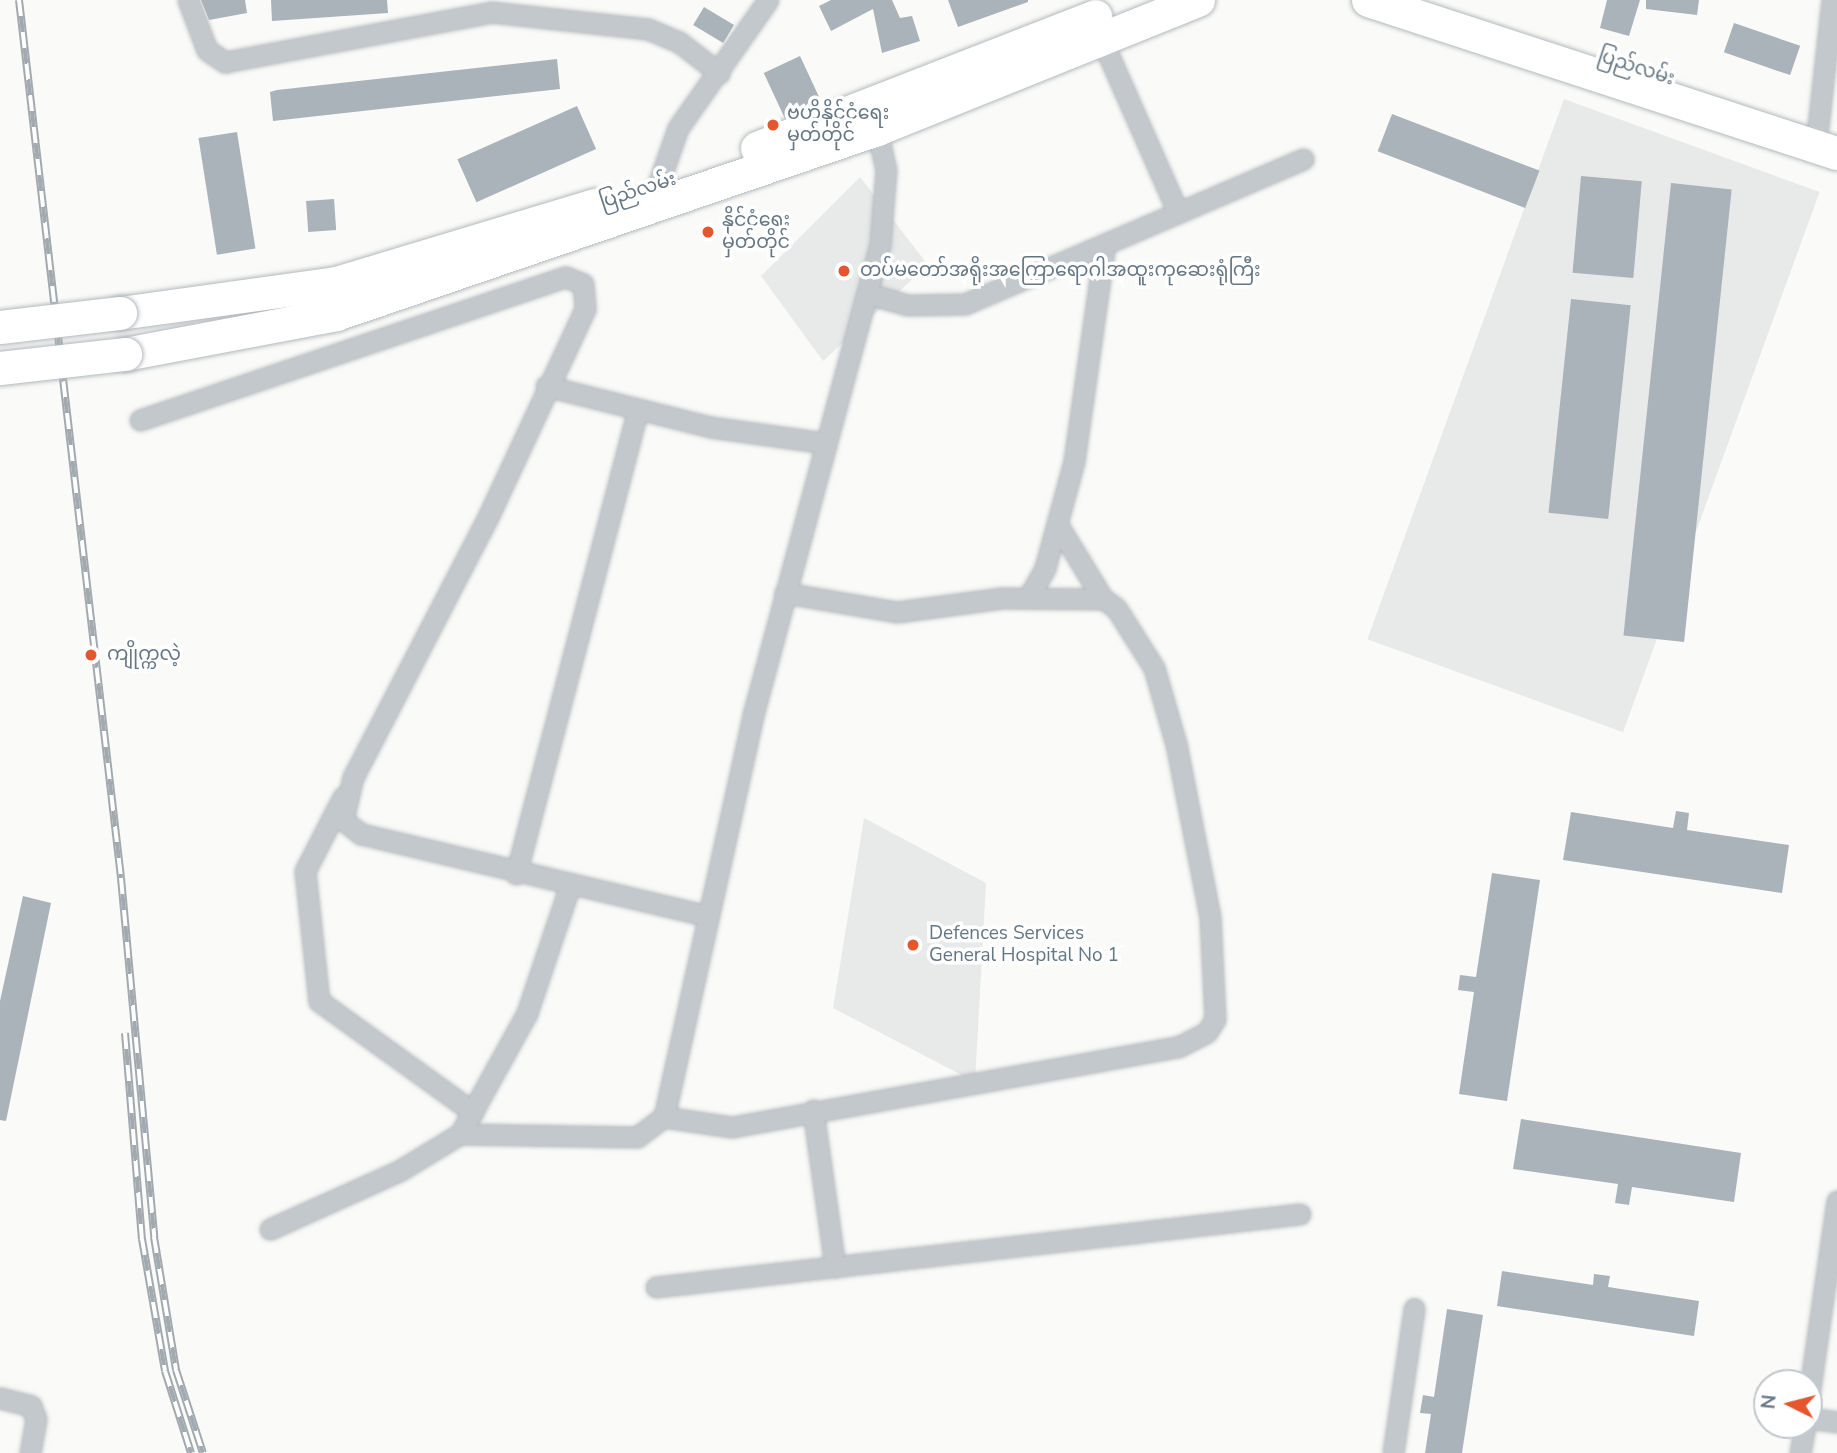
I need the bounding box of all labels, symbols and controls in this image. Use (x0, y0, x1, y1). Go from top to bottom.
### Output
street label: ပြည်လမ်း (1595, 45, 1677, 91)
place label: ဗဟိုနိုင်ငံရေး မှတ်တိုင် (787, 103, 889, 147)
marker: ဗဟိုနိုင်ငံရေး မှတ်တိုင် (765, 117, 781, 133)
street label: ပြည်လမ်း (597, 168, 679, 214)
place label: နိုင်ငံရေး မှတ်တိုင် (722, 210, 790, 254)
marker: နိုင်ငံရေး မှတ်တိုင် (700, 224, 716, 240)
place label: တပ်မတော်အရိုးအကြောရောဂါအထူးကုဆေးရုံကြီး (860, 260, 1261, 282)
marker: တပ်မတော်အရိုးအကြောရောဂါအထူးကုဆေးရုံကြီး (834, 261, 854, 281)
place label: ကျိုက္ကလဲ့ (107, 644, 181, 666)
marker: ကျိုက္ကလဲ့ (81, 645, 101, 665)
place label: Defences Services General Hospital No 1 (929, 923, 1119, 967)
marker: Defences Services General Hospital No 1 (903, 935, 923, 955)
north arrow (1753, 1369, 1823, 1439)
text: N (1755, 1394, 1783, 1410)

